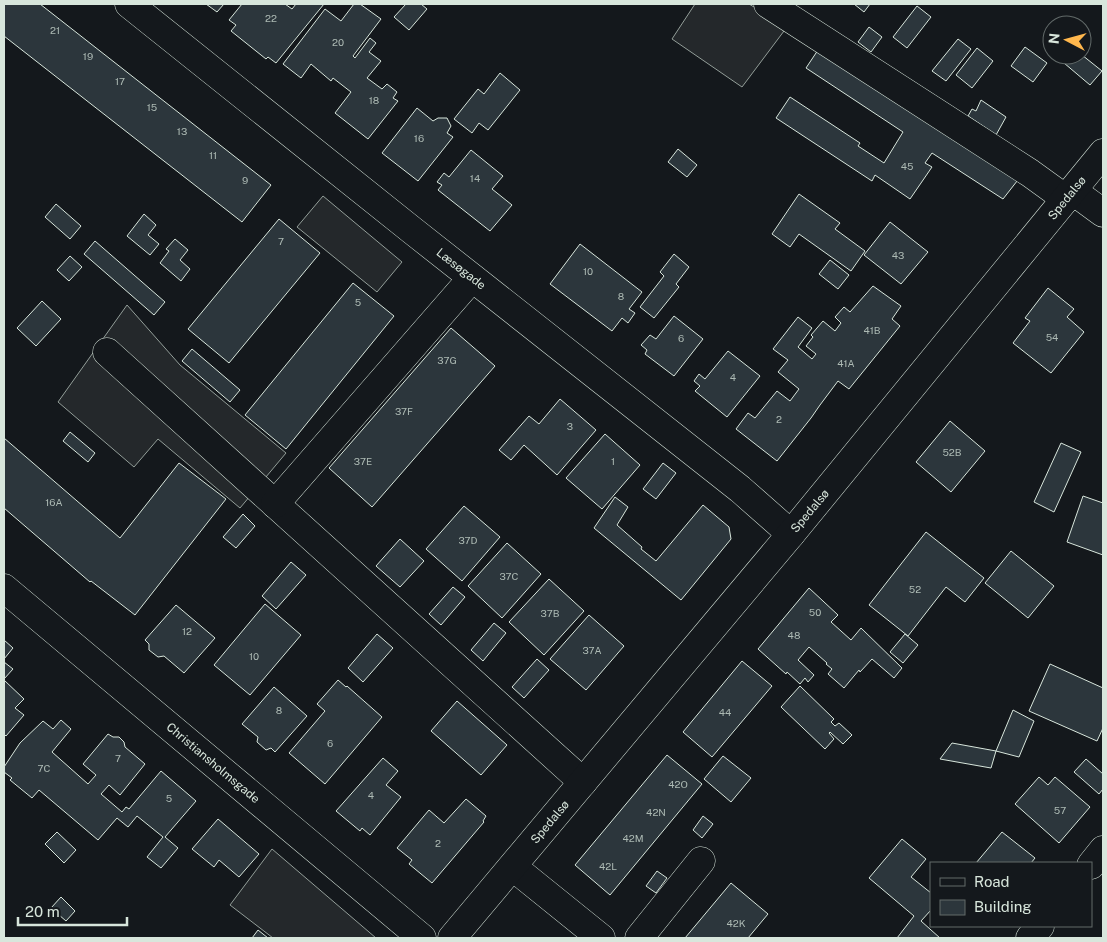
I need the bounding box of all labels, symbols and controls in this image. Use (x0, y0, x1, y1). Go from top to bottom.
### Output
house number: 22 (265, 12, 277, 24)
north arrow (1042, 15, 1092, 65)
house number: 21 (50, 24, 60, 36)
text: N (1046, 32, 1063, 45)
house number: 20 (332, 36, 344, 48)
house number: 19 (83, 50, 93, 62)
house number: 17 (115, 75, 125, 87)
house number: 18 (369, 94, 379, 106)
house number: 15 (147, 101, 157, 113)
house number: 13 (177, 125, 187, 137)
house number: 16 (414, 132, 424, 144)
house number: 11 (209, 149, 217, 161)
house number: 45 (901, 160, 913, 172)
house number: 14 (470, 172, 480, 184)
street label: Spedalsø (1045, 173, 1089, 223)
house number: 9 (242, 174, 248, 186)
house number: 7 (278, 235, 284, 247)
street label: Læsøgade (434, 245, 489, 293)
house number: 43 (892, 249, 904, 261)
house number: 10 (583, 265, 593, 277)
house number: 8 (618, 290, 624, 302)
house number: 5 (355, 296, 361, 308)
house number: 41B (863, 324, 881, 336)
house number: 54 (1046, 331, 1058, 343)
house number: 6 (678, 332, 684, 344)
house number: 37G (437, 354, 457, 366)
house number: 41A (837, 357, 855, 369)
house number: 4 (730, 371, 736, 383)
house number: 37F (395, 405, 413, 417)
house number: 2 (776, 413, 782, 425)
house number: 3 (567, 420, 573, 432)
house number: 52B (942, 446, 962, 458)
house number: 37E (354, 455, 372, 467)
house number: 1 (611, 455, 615, 467)
street label: Spedalsø (788, 486, 832, 536)
house number: 16A (45, 496, 63, 508)
house number: 37D (458, 534, 478, 546)
house number: 37C (499, 570, 519, 582)
house number: 52 (909, 583, 921, 595)
house number: 50 (809, 606, 821, 618)
house number: 37B (541, 607, 560, 619)
house number: 12 (182, 625, 192, 637)
house number: 48 (788, 629, 800, 641)
house number: 37A (582, 644, 602, 656)
house number: 10 (249, 650, 259, 662)
house number: 8 (276, 704, 282, 716)
house number: 44 (719, 706, 731, 718)
street label: Christiansholmsgade (163, 720, 263, 806)
house number: 6 (327, 737, 333, 749)
house number: 7 (115, 752, 121, 764)
house number: 7C (38, 762, 51, 774)
house number: 42O (668, 778, 688, 790)
house number: 4 (368, 789, 374, 801)
house number: 5 (166, 792, 172, 804)
street label: Spedalsø (528, 797, 572, 847)
house number: 57 (1054, 804, 1066, 816)
house number: 42N (646, 806, 666, 818)
house number: 42M (622, 832, 644, 844)
house number: 2 (435, 837, 441, 849)
house number: 42L (599, 860, 617, 872)
legend (930, 862, 1092, 927)
text: Road (974, 873, 1010, 890)
scale bar (18, 894, 126, 926)
text: Building (974, 898, 1032, 915)
text: 20 m (25, 903, 60, 920)
house number: 42K (726, 917, 746, 929)

